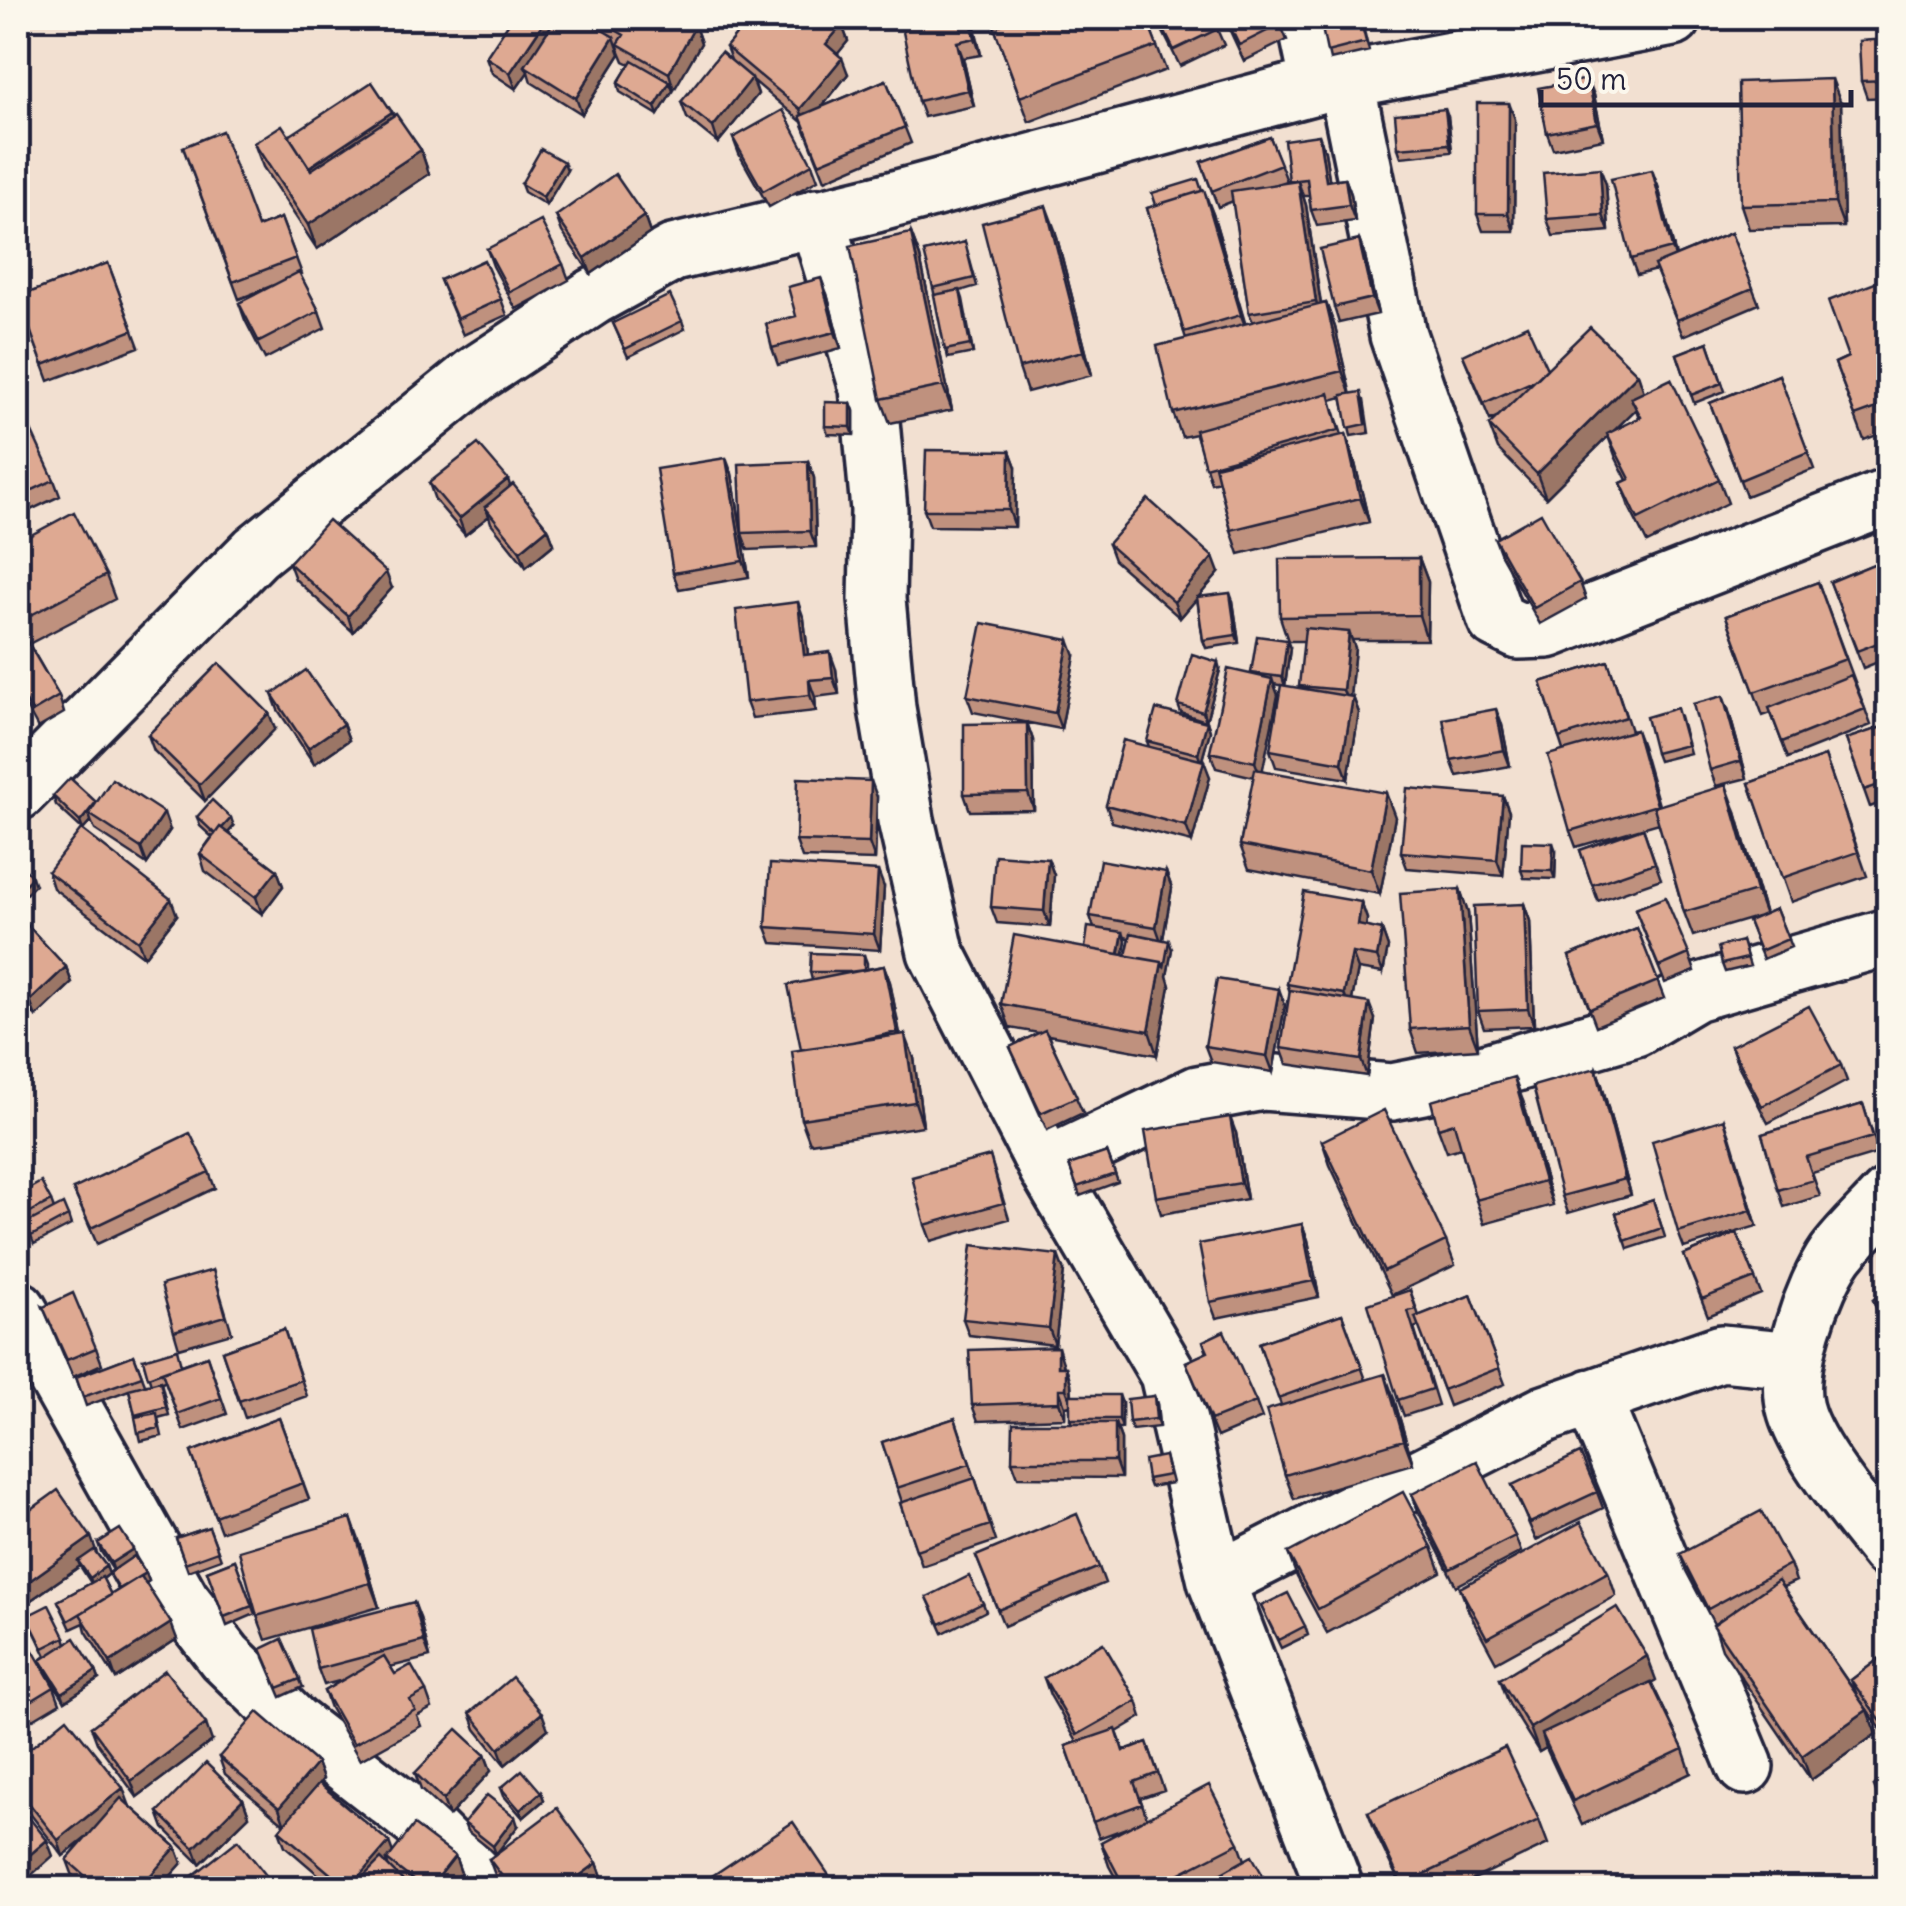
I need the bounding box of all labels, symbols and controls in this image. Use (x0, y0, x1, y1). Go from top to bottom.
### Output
scale bar (1541, 45, 1851, 107)
text: 50 m (1556, 60, 1626, 98)

